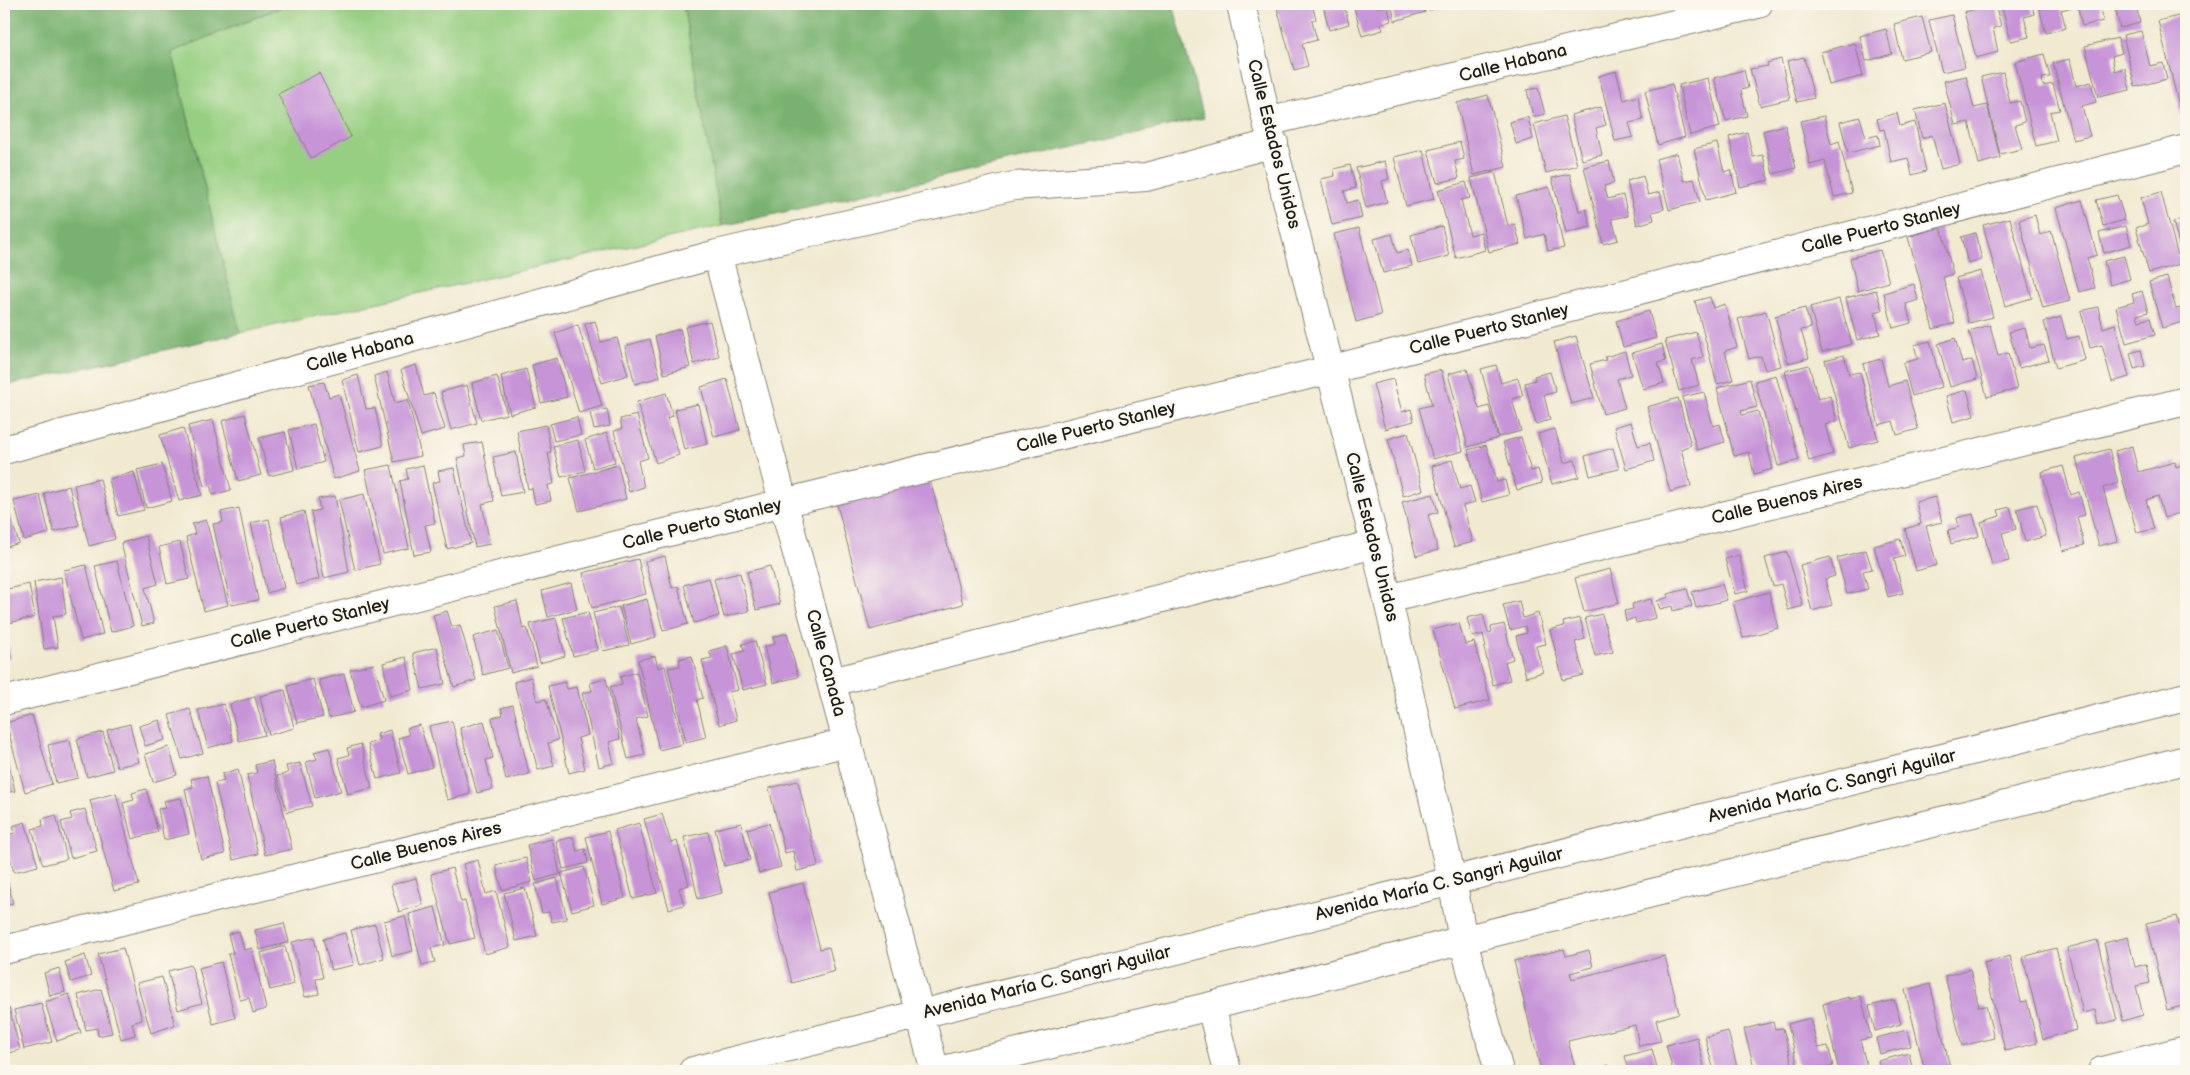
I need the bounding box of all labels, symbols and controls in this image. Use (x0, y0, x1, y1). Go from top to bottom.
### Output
street label: Calle Habana (1457, 39, 1569, 87)
street label: Calle Estados Unidos (1243, 57, 1305, 231)
street label: Calle Puerto Stanley (1799, 198, 1964, 258)
street label: Calle Puerto Stanley (1407, 299, 1572, 359)
street label: Calle Habana (304, 328, 416, 376)
street label: Calle Puerto Stanley (1014, 397, 1179, 457)
street label: Calle Estados Unidos (1341, 450, 1403, 624)
street label: Calle Buenos Aires (1709, 471, 1865, 529)
street label: Calle Puerto Stanley (620, 494, 785, 554)
street label: Calle Puerto Stanley (228, 593, 393, 653)
street label: Calle Canada (802, 607, 850, 719)
street label: Avenida María C. Sangri Aguilar (1706, 745, 1959, 827)
street label: Calle Buenos Aires (348, 817, 504, 875)
street label: Avenida María C. Sangri Aguilar (1313, 843, 1566, 925)
street label: Avenida María C. Sangri Aguilar (921, 941, 1174, 1023)

